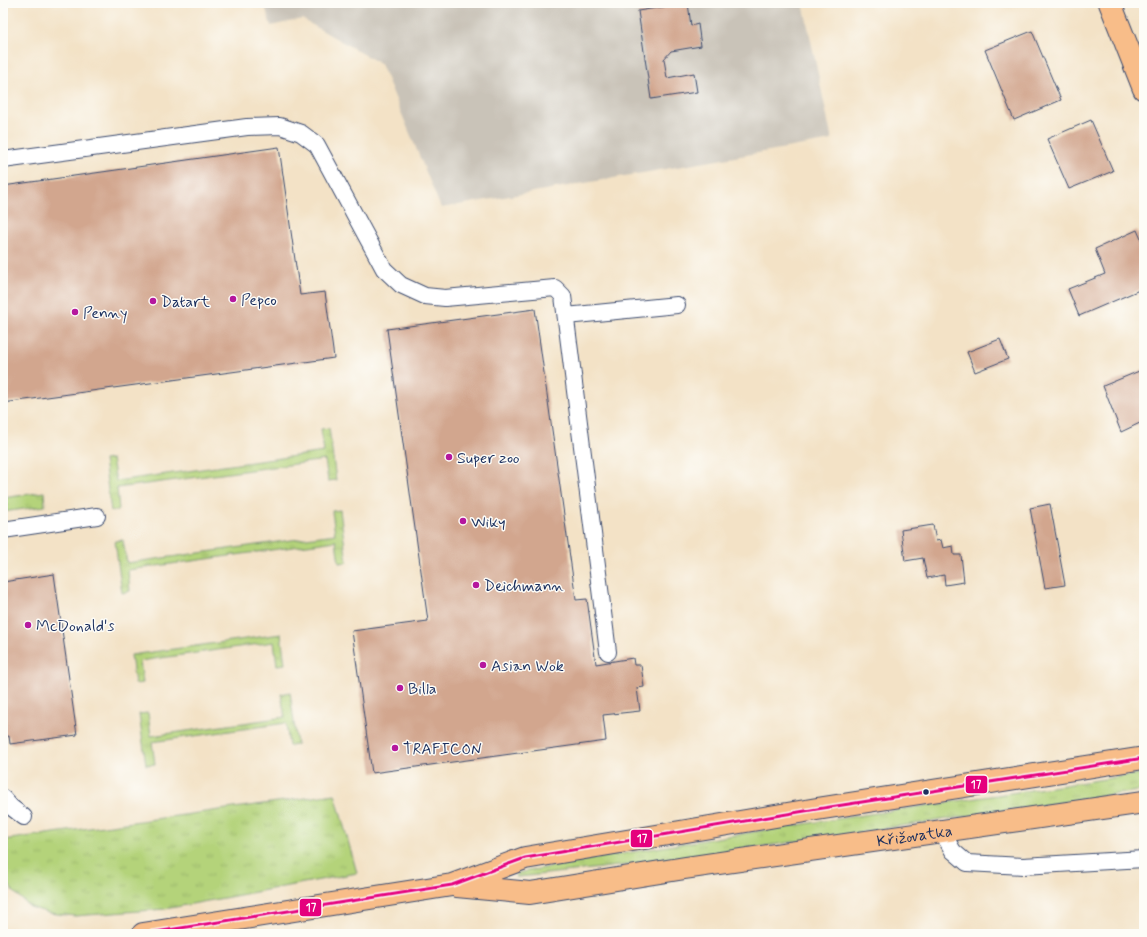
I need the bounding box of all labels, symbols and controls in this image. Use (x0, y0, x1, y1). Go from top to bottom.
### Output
place label: Pepco (241, 290, 277, 311)
place label: Datart (161, 292, 211, 313)
marker: Pepco (228, 294, 238, 304)
marker: Datart (148, 296, 158, 306)
place label: Penny (83, 303, 128, 324)
marker: Penny (70, 307, 80, 317)
place label: Super zoo (457, 448, 520, 469)
marker: Super zoo (444, 452, 454, 462)
place label: Wiky (471, 512, 506, 533)
marker: Wiky (458, 516, 468, 526)
place label: Deichmann (484, 576, 564, 597)
marker: Deichmann (471, 580, 481, 590)
place label: McDonald's (36, 616, 115, 637)
marker: McDonald's (23, 620, 33, 630)
place label: Asian Wok (491, 656, 564, 677)
marker: Asian Wok (478, 660, 488, 670)
place label: Billa (408, 679, 437, 700)
marker: Billa (395, 683, 405, 693)
place label: TRAFICON (403, 739, 482, 760)
marker: TRAFICON (390, 743, 400, 753)
line badge: 17 (965, 775, 988, 794)
text: 17 (971, 778, 982, 792)
unlabelled marker (921, 787, 931, 797)
street label: Křižovatka (875, 821, 954, 852)
line badge: 17 (630, 829, 653, 848)
text: 17 (637, 832, 648, 846)
line badge: 17 (299, 898, 322, 917)
text: 17 (306, 901, 317, 915)

